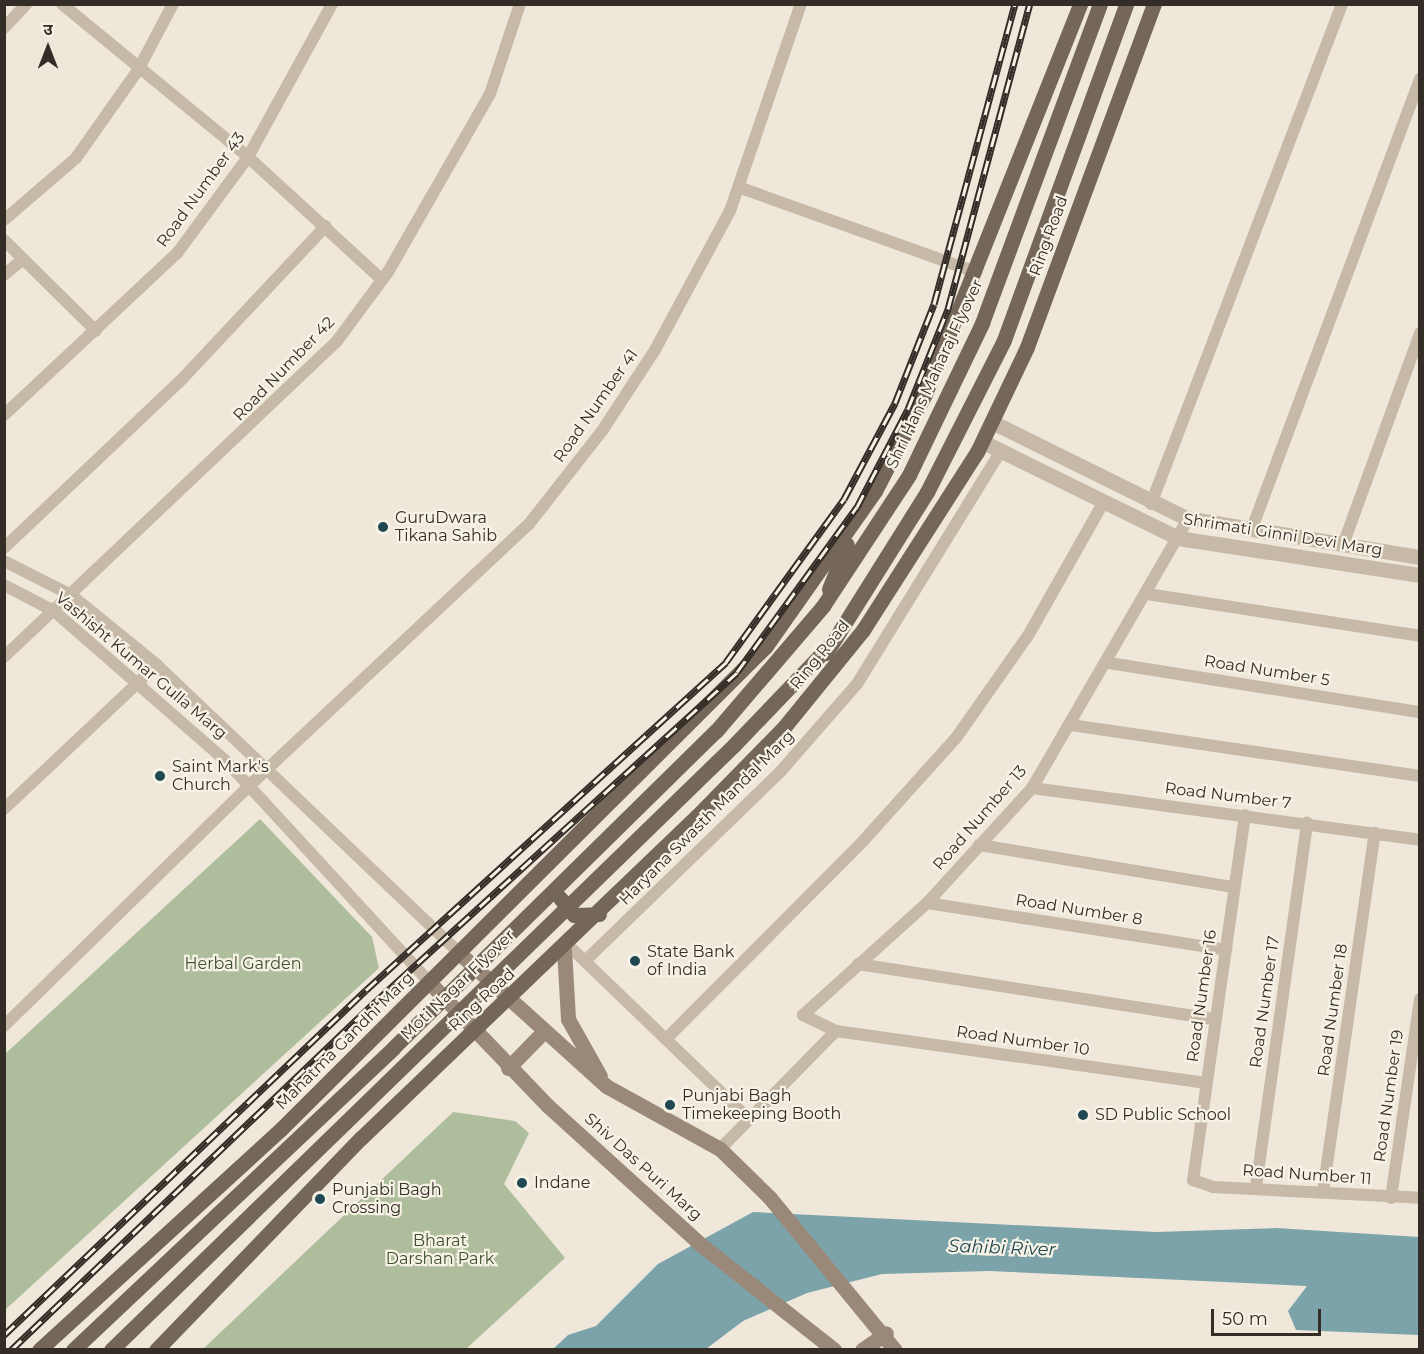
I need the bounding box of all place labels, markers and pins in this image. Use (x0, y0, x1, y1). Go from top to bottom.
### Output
place label: GuruDwara Tikana Sahib (395, 508, 497, 546)
marker: GuruDwara Tikana Sahib (376, 520, 390, 534)
place label: Saint Mark's Church (172, 757, 269, 795)
marker: Saint Mark's Church (153, 769, 167, 783)
place label: State Bank of India (647, 942, 734, 980)
marker: State Bank of India (628, 954, 642, 968)
place label: Punjabi Bagh Timekeeping Booth (682, 1086, 841, 1124)
marker: Punjabi Bagh Timekeeping Booth (663, 1098, 677, 1112)
place label: SD Public School (1095, 1105, 1231, 1125)
marker: SD Public School (1076, 1108, 1090, 1122)
place label: Indane (534, 1173, 590, 1193)
marker: Indane (515, 1176, 529, 1190)
place label: Punjabi Bagh Crossing (332, 1180, 442, 1218)
marker: Punjabi Bagh Crossing (313, 1192, 327, 1206)

